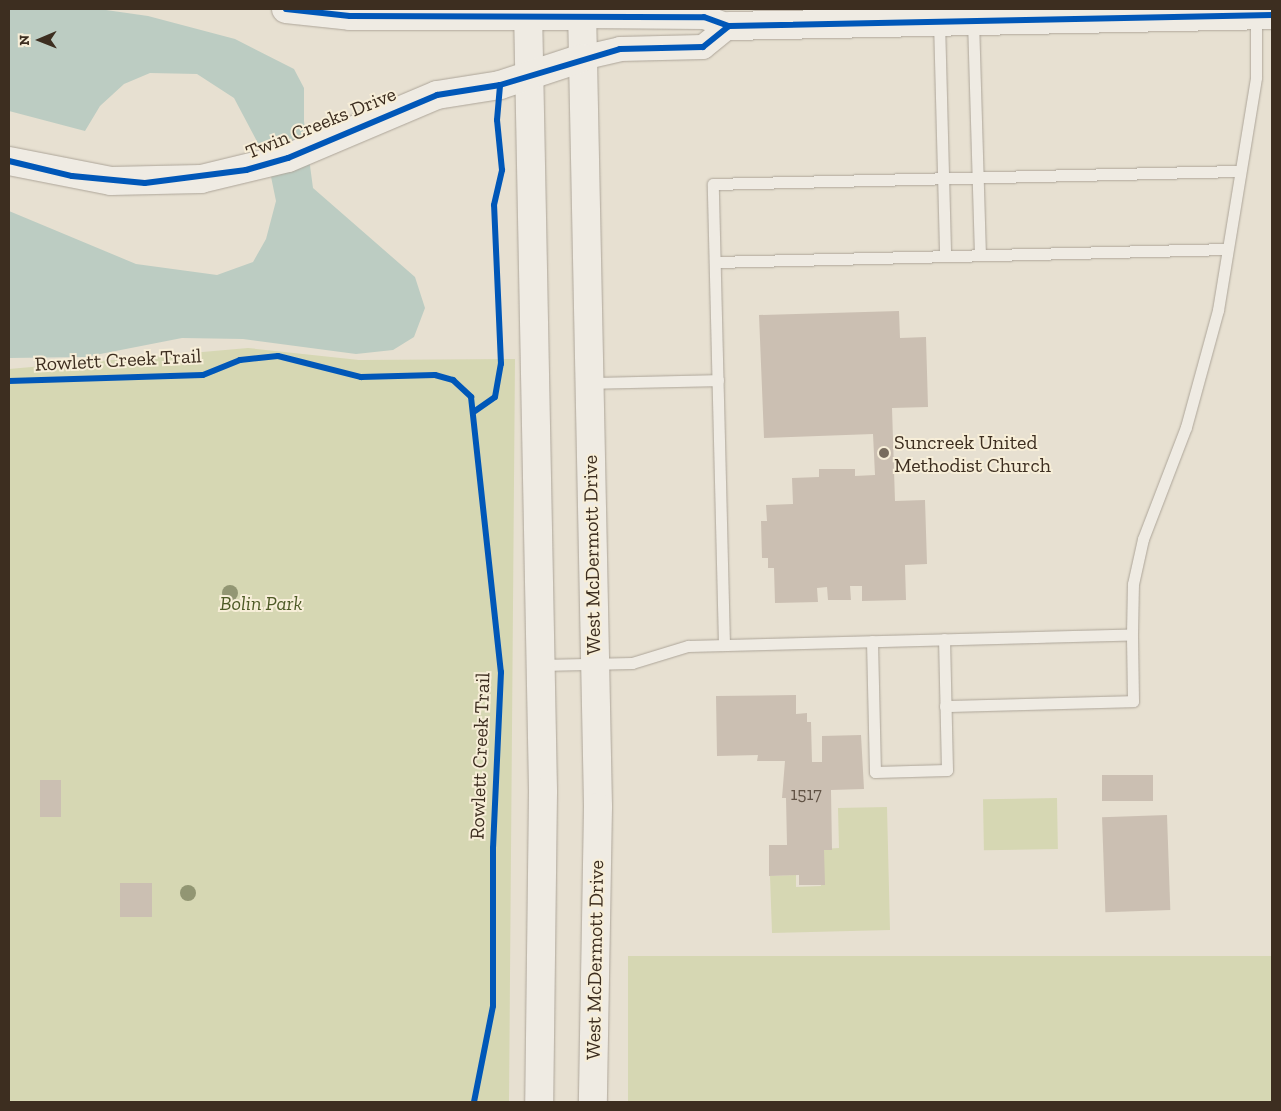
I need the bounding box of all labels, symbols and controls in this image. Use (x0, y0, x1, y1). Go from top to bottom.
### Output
north arrow (15, 15, 65, 65)
text: N (16, 35, 33, 46)
street label: Twin Creeks Drive (242, 82, 400, 164)
street label: Rowlett Creek Trail (34, 344, 202, 376)
place label: Suncreek United Methodist Church (894, 430, 1051, 477)
marker: Suncreek United Methodist Church (878, 447, 890, 459)
street label: West McDermott Drive (578, 455, 606, 655)
park label: Bolin Park (220, 591, 302, 615)
street label: Rowlett Creek Trail (465, 672, 495, 840)
house number: 1517 (790, 783, 822, 805)
street label: West McDermott Drive (581, 860, 609, 1060)

